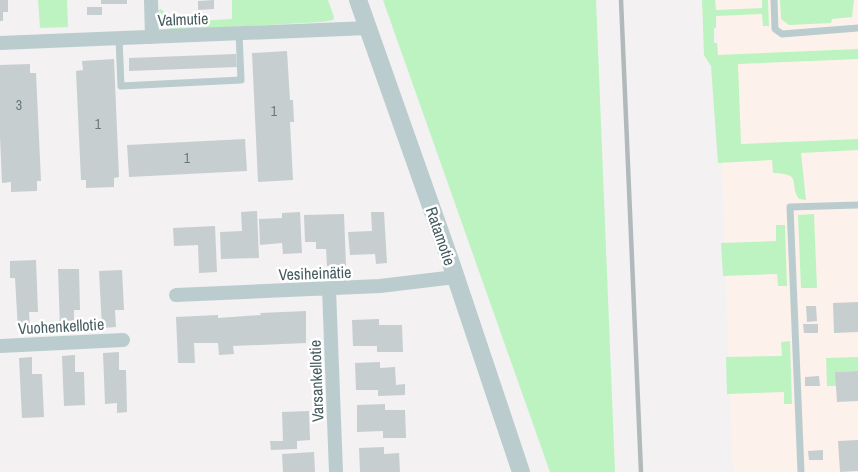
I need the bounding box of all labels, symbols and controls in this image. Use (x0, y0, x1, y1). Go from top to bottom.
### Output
street label: Valmutie (157, 7, 209, 31)
house number: 3 (16, 96, 22, 114)
house number: 1 (271, 102, 278, 120)
house number: 1 (95, 115, 102, 133)
house number: 1 (184, 149, 191, 167)
street label: Ratamotie (421, 204, 461, 268)
street label: Vesiheinätie (278, 261, 352, 285)
street label: Vuohenkellotie (17, 313, 105, 339)
street label: Varsankellotie (304, 340, 328, 422)

